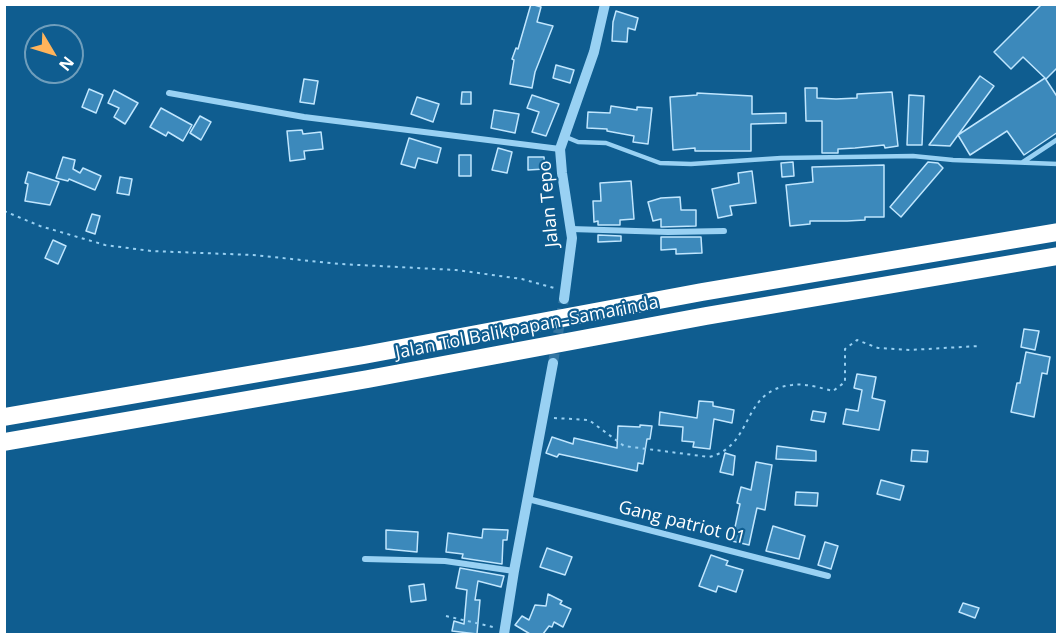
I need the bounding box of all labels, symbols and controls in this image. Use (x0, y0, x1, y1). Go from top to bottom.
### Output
north arrow (24, 24, 84, 84)
text: N (54, 52, 79, 76)
street label: Jalan Tepo (534, 160, 564, 248)
street label: Jalan Tol Balikpapan–Samarinda (394, 292, 660, 364)
street label: Gang patriot 01 (616, 497, 748, 549)

